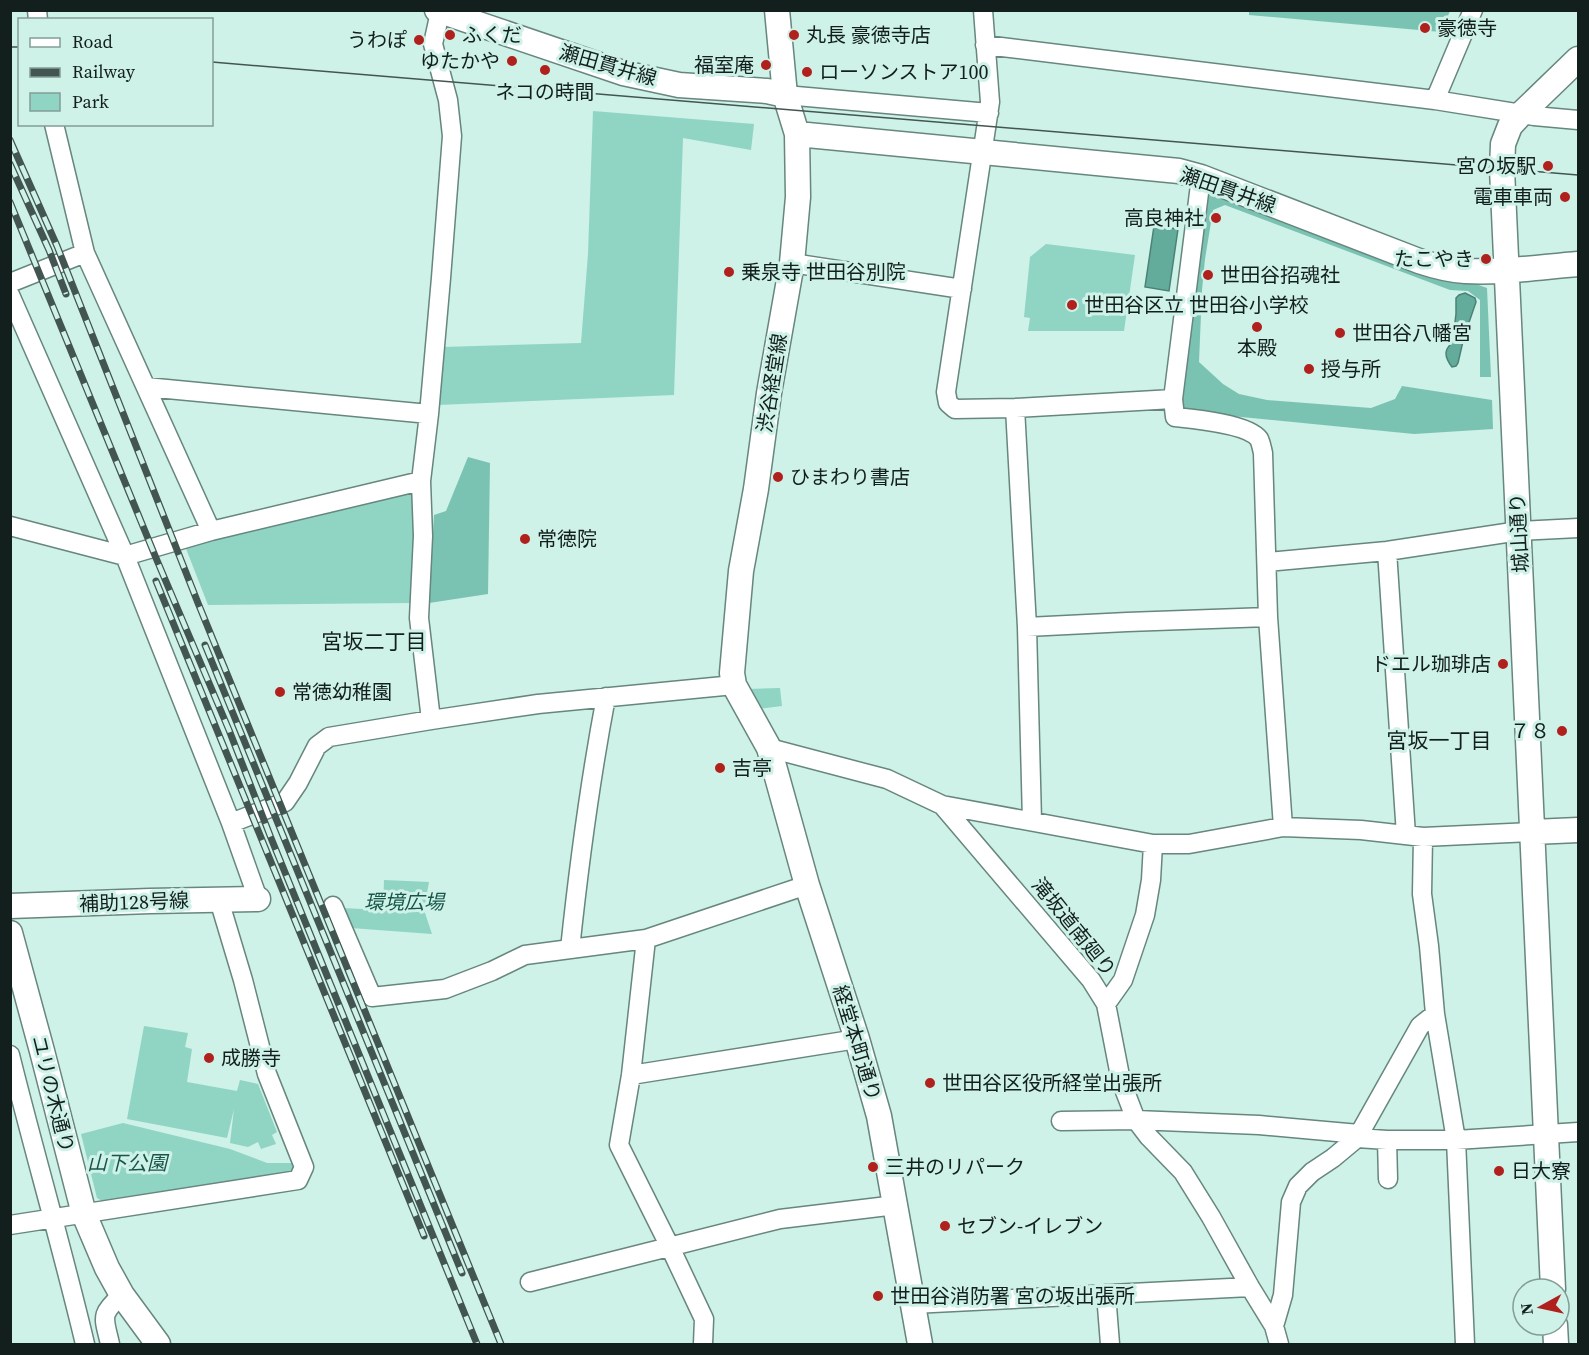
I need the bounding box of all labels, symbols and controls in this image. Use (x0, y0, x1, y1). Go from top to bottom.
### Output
place label: 豪徳寺 (1437, 14, 1497, 42)
legend (18, 18, 213, 126)
place label: ふくだ (462, 21, 522, 49)
place label: 丸長 豪徳寺店 (806, 21, 931, 49)
marker: 豪徳寺 (1418, 21, 1432, 35)
place label: うわぽ (347, 26, 407, 54)
marker: ふくだ (443, 28, 457, 42)
marker: 丸長 豪徳寺店 (787, 28, 801, 42)
text: Road (72, 29, 113, 54)
marker: うわぽ (412, 33, 426, 47)
street label: 瀬田貫井線 (556, 38, 660, 92)
place label: ゆたかや (420, 47, 500, 75)
place label: 福室庵 (694, 51, 754, 79)
marker: ゆたかや (505, 54, 519, 68)
marker: 福室庵 (759, 58, 773, 72)
place label: ローソンストア100 (819, 58, 989, 86)
text: Railway (72, 59, 136, 84)
marker: ネコの時間 (538, 63, 552, 77)
marker: ローソンストア100 (800, 65, 814, 79)
place label: ネコの時間 (495, 78, 595, 106)
text: Park (72, 89, 109, 114)
place label: 宮の坂駅 (1456, 152, 1536, 180)
marker: 宮の坂駅 (1541, 159, 1555, 173)
street label: 瀬田貫井線 (1176, 160, 1280, 220)
place label: 電車車両 (1473, 183, 1553, 211)
marker: 電車車両 (1558, 190, 1572, 204)
place label: 高良神社 (1124, 204, 1204, 232)
marker: 高良神社 (1209, 211, 1223, 225)
place label: たこやき (1394, 245, 1474, 273)
marker: たこやき (1479, 252, 1493, 266)
place label: 乗泉寺 世田谷別院 (741, 258, 906, 286)
place label: 世田谷招魂社 (1220, 261, 1340, 289)
marker: 乗泉寺 世田谷別院 (722, 265, 736, 279)
marker: 世田谷招魂社 (1201, 268, 1215, 282)
place label: 世田谷区立 世田谷小学校 (1084, 291, 1309, 319)
marker: 世田谷区立 世田谷小学校 (1065, 298, 1079, 312)
place label: 世田谷八幡宮 (1352, 319, 1472, 347)
marker: 本殿 (1250, 320, 1264, 334)
marker: 世田谷八幡宮 (1333, 326, 1347, 340)
street label: 渋谷経堂線 (750, 331, 794, 435)
place label: 本殿 (1237, 334, 1277, 362)
place label: 授与所 (1321, 355, 1381, 383)
marker: 授与所 (1302, 362, 1316, 376)
place label: ひまわり書店 (790, 463, 910, 491)
marker: ひまわり書店 (771, 470, 785, 484)
street label: 城山通り (1503, 492, 1535, 574)
place label: 常徳院 (537, 525, 597, 553)
marker: 常徳院 (518, 532, 532, 546)
district label: 宮坂二丁目 (322, 627, 427, 656)
place label: ドエル珈琲店 (1371, 650, 1491, 678)
marker: ドエル珈琲店 (1496, 657, 1510, 671)
place label: 常徳幼稚園 (292, 678, 392, 706)
marker: 常徳幼稚園 (273, 685, 287, 699)
place label: ７８ (1510, 717, 1550, 745)
marker: ７８ (1555, 724, 1569, 738)
district label: 宮坂一丁目 (1387, 726, 1492, 755)
place label: 吉亭 (732, 754, 772, 782)
marker: 吉亭 (713, 761, 727, 775)
street label: 滝坂道南廻り (1025, 872, 1123, 982)
street label: 補助128号線 (79, 886, 189, 918)
park label: 環境広場 (364, 888, 446, 916)
street label: 経堂本町通り (826, 982, 888, 1104)
street label: ユリの木通り (25, 1032, 81, 1156)
place label: 成勝寺 (221, 1044, 281, 1072)
marker: 成勝寺 (202, 1051, 216, 1065)
place label: 世田谷区役所経堂出張所 (942, 1069, 1162, 1097)
marker: 世田谷区役所経堂出張所 (923, 1076, 937, 1090)
park label: 山下公園 (87, 1149, 170, 1177)
place label: 三井のリパーク (885, 1153, 1025, 1181)
place label: 日大寮 (1511, 1157, 1571, 1185)
marker: 三井のリパーク (866, 1160, 880, 1174)
marker: 日大寮 (1492, 1164, 1506, 1178)
place label: セブン-イレブン (957, 1212, 1103, 1240)
marker: セブン-イレブン (938, 1219, 952, 1233)
north arrow (1511, 1277, 1571, 1337)
place label: 世田谷消防署 宮の坂出張所 (890, 1282, 1135, 1310)
marker: 世田谷消防署 宮の坂出張所 (871, 1289, 885, 1303)
text: N (1514, 1301, 1538, 1316)

